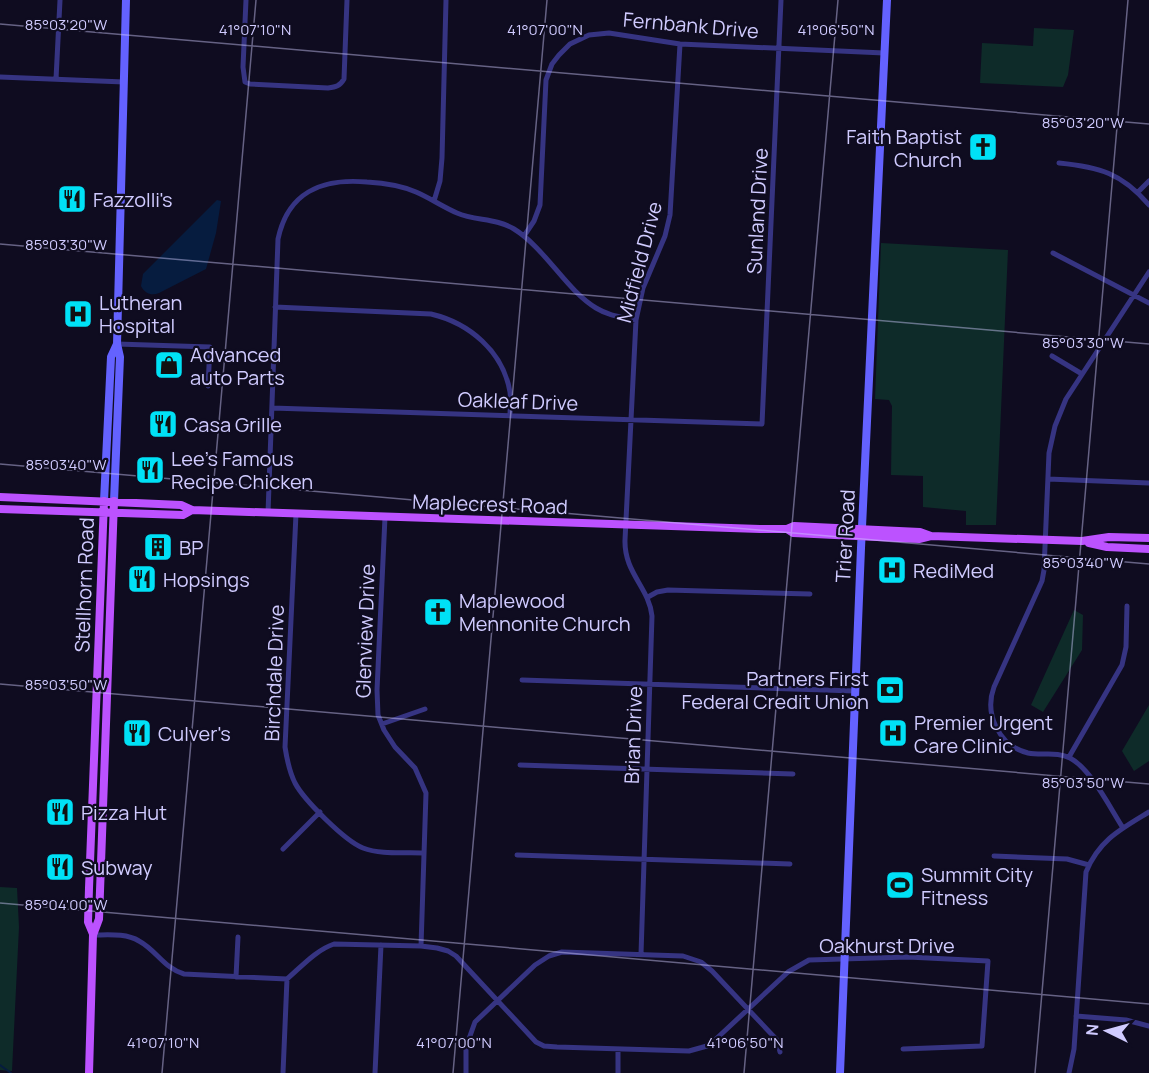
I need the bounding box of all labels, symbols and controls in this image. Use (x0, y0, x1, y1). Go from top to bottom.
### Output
street label: Fernbank Drive (622, 6, 760, 44)
text: 85°03'20"W (25, 14, 107, 35)
text: 41°07'10"N (219, 19, 291, 40)
text: 41°07'00"N (507, 19, 583, 40)
text: 41°06'50"N (797, 19, 875, 40)
text: 85°03'20"W (1042, 112, 1124, 133)
place label: Faith Baptist Church (846, 123, 962, 173)
church icon: Faith Baptist Church (967, 131, 999, 163)
street label: Sunland Drive (740, 147, 774, 275)
restaurant icon: Fazzolli's (56, 183, 88, 215)
place label: Fazzolli's (93, 186, 173, 213)
street label: Midfield Drive (610, 198, 668, 326)
text: 85°03'30"W (25, 234, 107, 255)
place label: Lutheran Hospital (99, 289, 182, 339)
hospital icon: Lutheran Hospital (62, 298, 94, 330)
text: 85°03'30"W (1042, 332, 1124, 353)
place label: Advanced auto Parts (190, 341, 285, 391)
shop icon: Advanced auto Parts (153, 349, 185, 381)
street label: Oakleaf Drive (457, 385, 579, 417)
restaurant icon: Casa Grille (147, 408, 179, 440)
place label: Casa Grille (184, 411, 282, 438)
place label: Lee's Famous Recipe Chicken (171, 445, 313, 495)
text: 85°03'40"W (26, 454, 106, 475)
restaurant icon: Lee's Famous Recipe Chicken (134, 454, 166, 486)
street label: Maplecrest Road (412, 488, 568, 520)
street label: Trier Road (829, 489, 861, 583)
street label: Stellhorn Road (68, 517, 100, 653)
building icon: BP (142, 531, 174, 563)
place label: BP (179, 534, 203, 561)
text: 85°03'40"W (1043, 552, 1123, 573)
hospital icon: RediMed (876, 554, 908, 586)
place label: RediMed (913, 557, 994, 584)
restaurant icon: Hopsings (126, 563, 158, 595)
street label: Glenview Drive (349, 563, 381, 699)
place label: Hopsings (163, 566, 250, 593)
place label: Maplewood Mennonite Church (459, 587, 631, 637)
church icon: Maplewood Mennonite Church (422, 596, 454, 628)
street label: Birchdale Drive (258, 604, 290, 742)
place label: Partners First Federal Credit Union (682, 665, 869, 715)
text: 85°03'50"W (25, 674, 107, 695)
bank icon: Partners First Federal Credit Union (874, 674, 906, 706)
street label: Brian Drive (618, 686, 648, 784)
place label: Premier Urgent Care Clinic (914, 709, 1053, 759)
restaurant icon: Culver's (121, 717, 153, 749)
hospital icon: Premier Urgent Care Clinic (877, 717, 909, 749)
place label: Culver's (158, 720, 231, 747)
text: 85°03'50"W (1042, 772, 1124, 793)
restaurant icon: Pizza Hut (44, 796, 76, 828)
place label: Pizza Hut (81, 799, 167, 826)
restaurant icon: Subway (44, 851, 76, 883)
place label: Subway (81, 854, 153, 881)
place label: Summit City Fitness (921, 861, 1033, 911)
sports icon: Summit City Fitness (884, 869, 916, 901)
text: 85°04'00"W (24, 894, 108, 915)
street label: Oakhurst Drive (819, 932, 955, 959)
north arrow (1077, 1001, 1137, 1061)
text: N (1081, 1023, 1104, 1036)
text: 41°07'10"N (127, 1032, 199, 1053)
text: 41°07'00"N (416, 1032, 492, 1053)
text: 41°06'50"N (706, 1032, 784, 1053)

